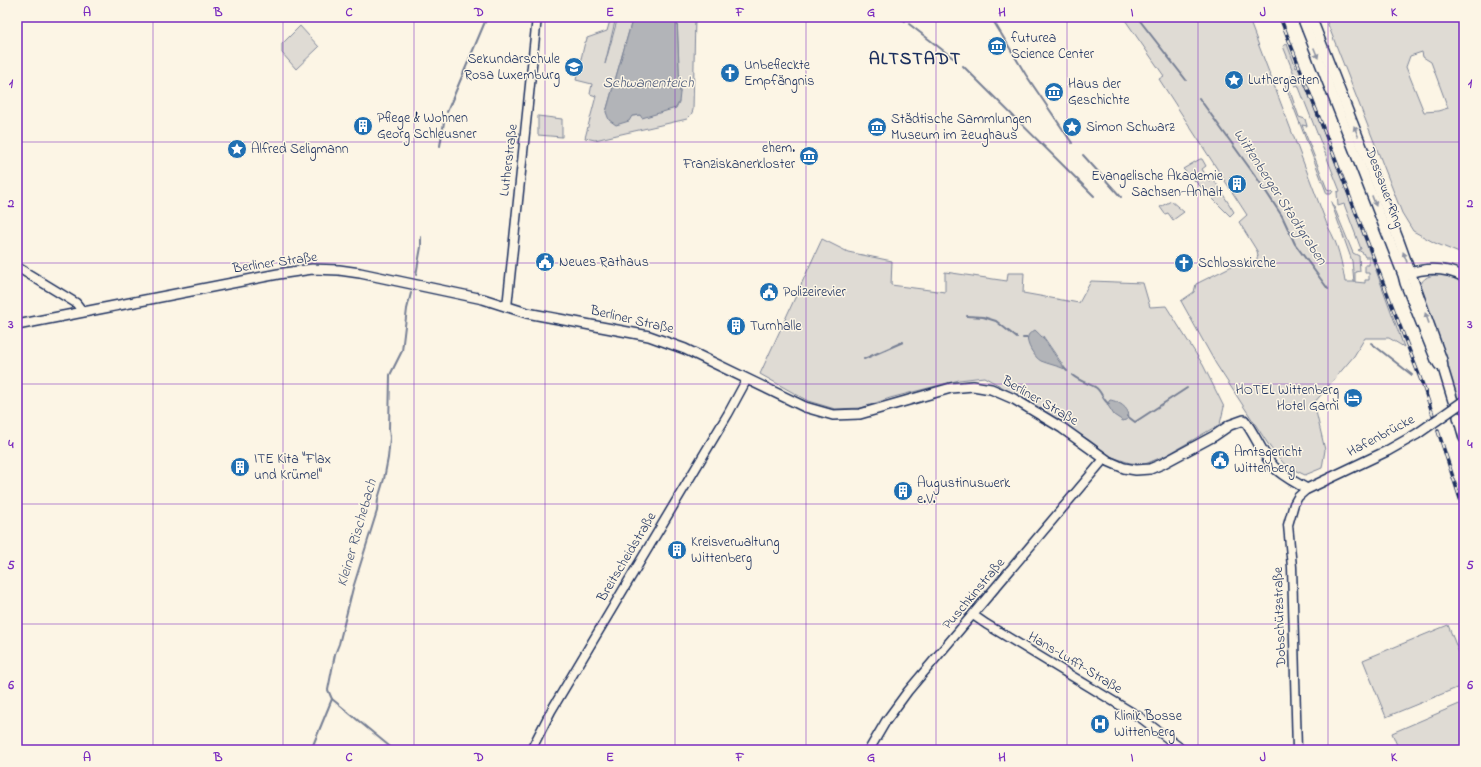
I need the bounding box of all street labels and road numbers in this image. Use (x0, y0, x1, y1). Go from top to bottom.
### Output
street label: Lutherstraße (494, 122, 524, 197)
street label: Dessauer Ring (1358, 144, 1409, 231)
street label: Berliner Straße (230, 247, 319, 279)
street label: Berliner Straße (587, 300, 677, 340)
street label: Berliner Straße (997, 370, 1083, 432)
street label: Hafenbrücke (1344, 409, 1419, 463)
street label: Breitscheidstraße (591, 508, 662, 607)
street label: Puschkinstraße (938, 553, 1011, 634)
street label: Dobschützstraße (1268, 566, 1292, 669)
street label: Hans-Lufft-Straße (1024, 627, 1127, 700)

